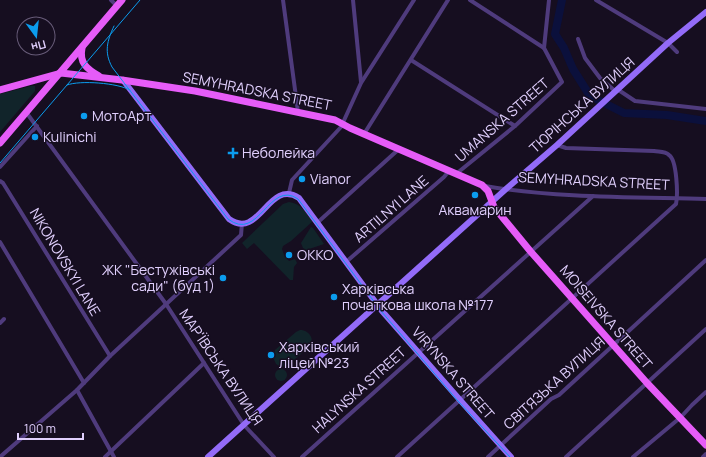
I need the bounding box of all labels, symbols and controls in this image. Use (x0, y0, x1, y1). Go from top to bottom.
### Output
north arrow (16, 16, 56, 56)
text: Пн (29, 37, 48, 55)
street label: ТЮРІНСЬКА ВУЛИЦЯ (525, 52, 638, 157)
street label: SEMYHRADSKA STREET (181, 67, 334, 114)
street label: UMANSKA STREET (451, 73, 553, 166)
place label: МотоАрт (92, 106, 151, 125)
marker: МотоАрт (79, 111, 89, 121)
place label: Kulinichi (43, 127, 97, 146)
marker: Kulinichi (30, 132, 40, 142)
place label: Неболейка (242, 143, 315, 162)
marker: Неболейка (227, 147, 239, 159)
street label: SEMYHRADSKA STREET (518, 167, 671, 194)
place label: Vianor (310, 169, 351, 188)
street label: ARTILNYI LANE (349, 171, 432, 246)
marker: Vianor (297, 174, 307, 184)
marker: Аквамарин (470, 190, 480, 200)
place label: Аквамарин (438, 200, 512, 219)
street label: NIKONOVSKYI LANE (26, 204, 105, 319)
place label: OKKO (297, 245, 333, 264)
marker: OKKO (284, 250, 294, 260)
place label: ЖК "Бестужівські сади" (буд 1) (102, 260, 215, 295)
street label: MOISEIVSKA STREET (556, 261, 657, 373)
marker: ЖК "Бестужівські сади" (буд 1) (218, 273, 228, 283)
place label: Харківська початкова школа №177 (342, 279, 494, 314)
marker: Харківська початкова школа №177 (329, 292, 339, 302)
street label: МАР'ЇВСЬКА ВУЛИЦЯ (175, 305, 267, 429)
street label: VIRYNSKA STREET (408, 322, 499, 423)
street label: СВІТЯЗЬКА ВУЛИЦЯ (499, 332, 608, 433)
place label: Харківський ліцей №23 (279, 337, 359, 372)
street label: HALYNSKA STREET (308, 342, 410, 437)
marker: Харківський ліцей №23 (266, 350, 276, 360)
scale bar (18, 415, 83, 441)
text: 100 m (24, 420, 56, 437)

